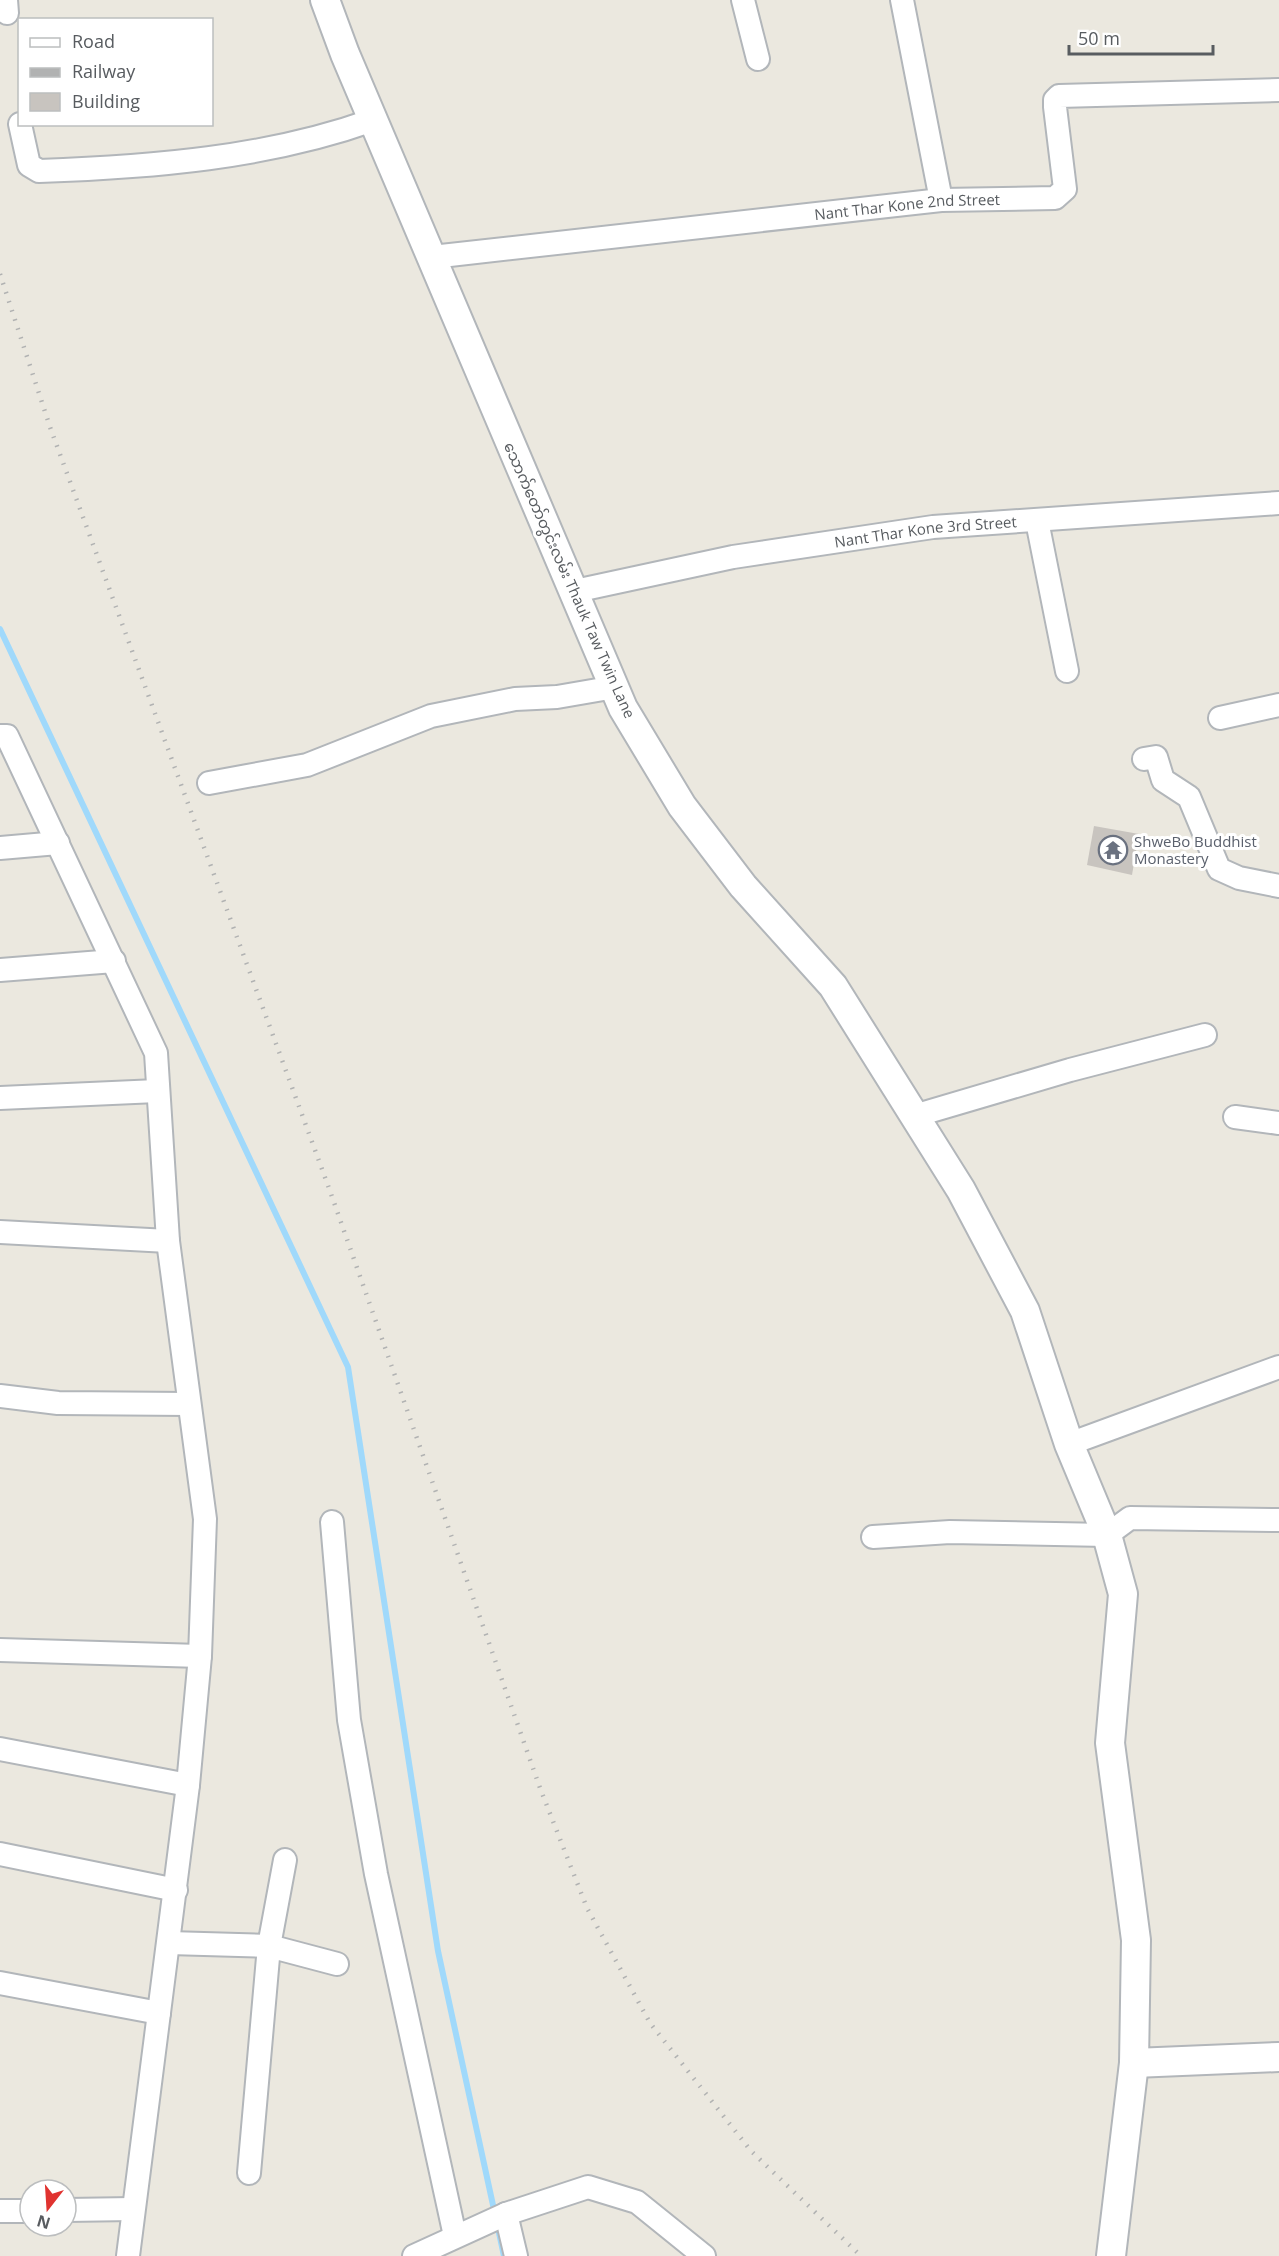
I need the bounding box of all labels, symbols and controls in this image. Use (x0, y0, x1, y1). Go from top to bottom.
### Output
legend (18, 18, 213, 126)
scale bar (1069, 18, 1213, 56)
text: 50 m (1078, 26, 1120, 50)
text: Road (72, 29, 115, 53)
text: Railway (72, 59, 136, 83)
text: Building (72, 89, 140, 113)
street label: Nant Thar Kone 2nd Street (813, 189, 1000, 224)
street label: သောက်တော်တွင်းလမ်း Thauk Taw Twin Lane (498, 439, 640, 722)
street label: Nant Thar Kone 3rd Street (833, 511, 1017, 552)
place label: ShweBo Buddhist Monastery (1134, 831, 1257, 868)
temple icon: ShweBo Buddhist Monastery (1097, 834, 1129, 866)
north arrow (18, 2178, 78, 2238)
text: N (34, 2210, 53, 2235)

